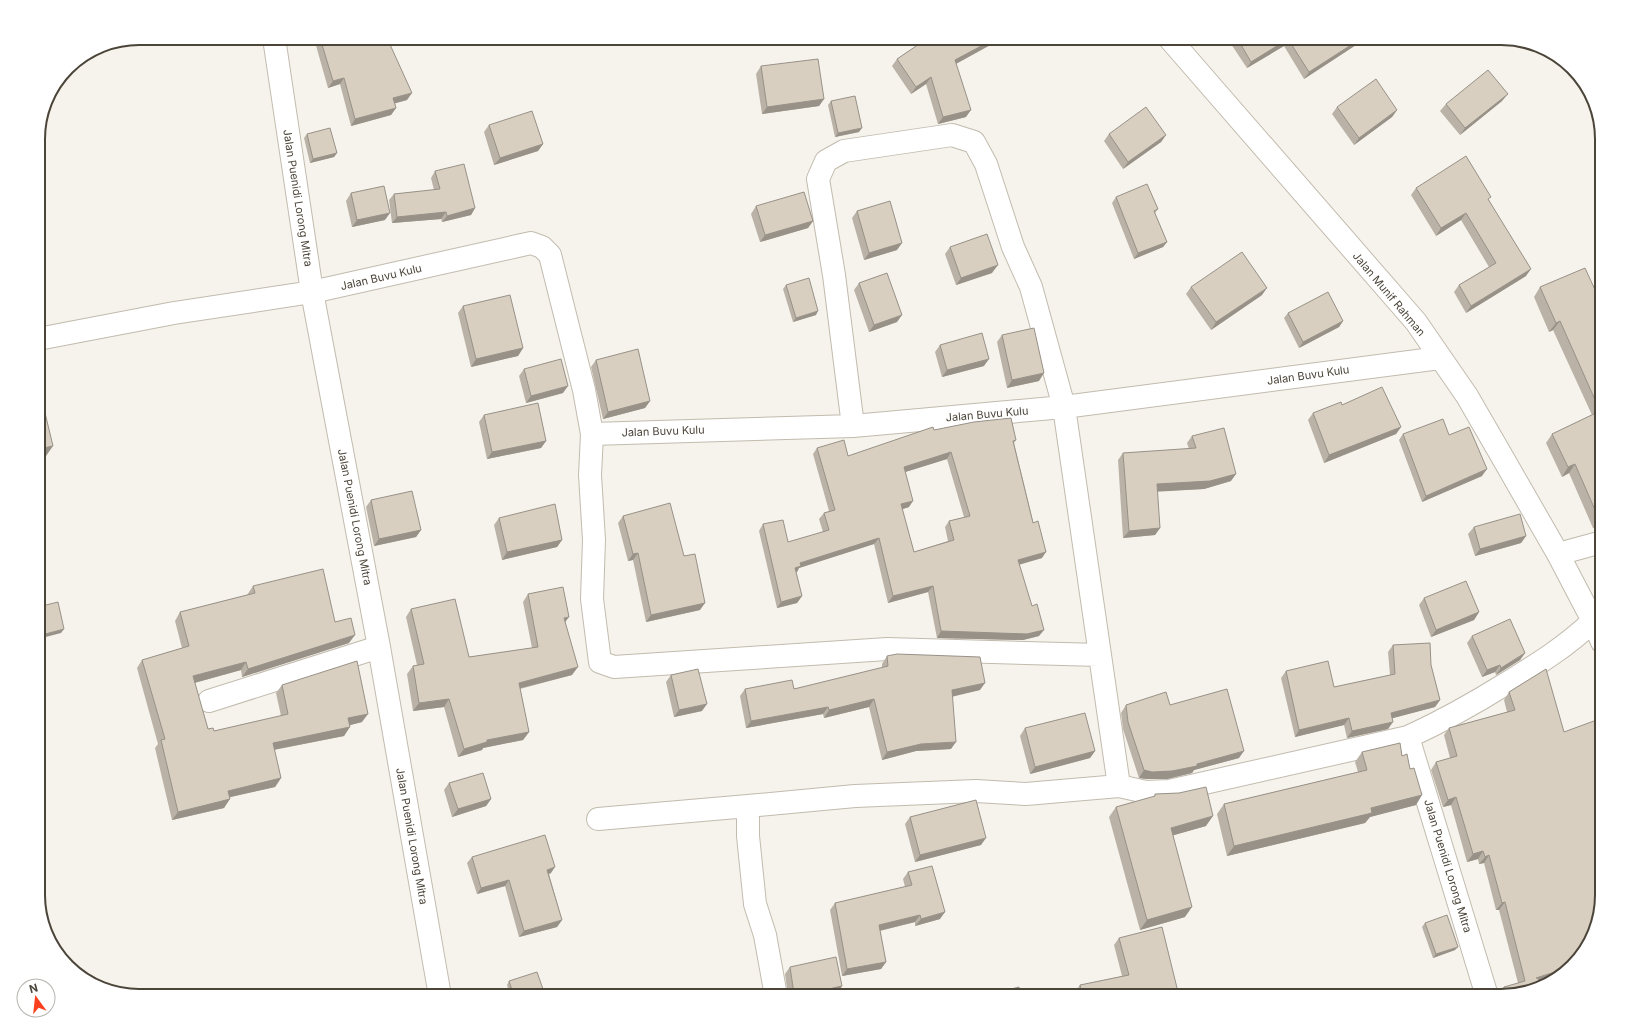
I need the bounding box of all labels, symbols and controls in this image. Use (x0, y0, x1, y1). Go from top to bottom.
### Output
street label: Jalan Puenidi Lorong Mitra (280, 128, 316, 268)
street label: Jalan Munif Rahman (1350, 249, 1428, 339)
street label: Jalan Buvu Kulu (339, 261, 423, 293)
street label: Jalan Buvu Kulu (1266, 362, 1350, 388)
street label: Jalan Buvu Kulu (945, 403, 1029, 425)
street label: Jalan Buvu Kulu (621, 423, 705, 439)
street label: Jalan Puenidi Lorong Mitra (335, 448, 375, 586)
street label: Jalan Puenidi Lorong Mitra (393, 766, 431, 906)
street label: Jalan Puenidi Lorong Mitra (1421, 798, 1475, 934)
north arrow (16, 978, 56, 1018)
text: N (28, 980, 39, 996)

